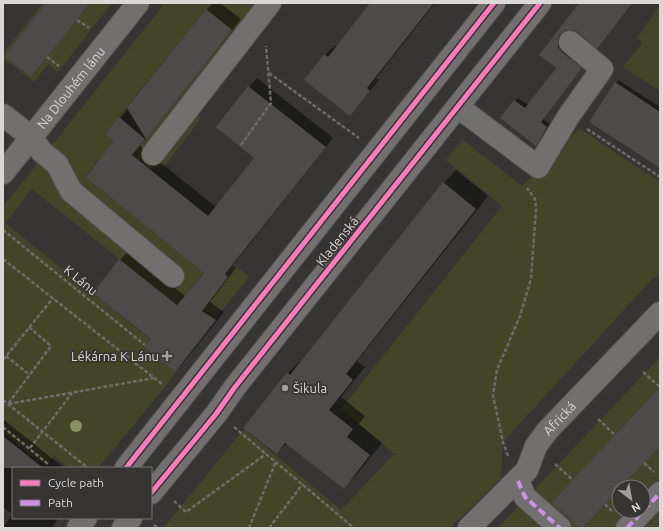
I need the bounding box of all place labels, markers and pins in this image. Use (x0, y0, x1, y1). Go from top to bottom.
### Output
place label: Lékárna K Lánu (71, 349, 159, 363)
marker: Lékárna K Lánu (162, 351, 172, 361)
place label: Šikula (293, 381, 327, 395)
marker: Šikula (280, 383, 290, 393)

